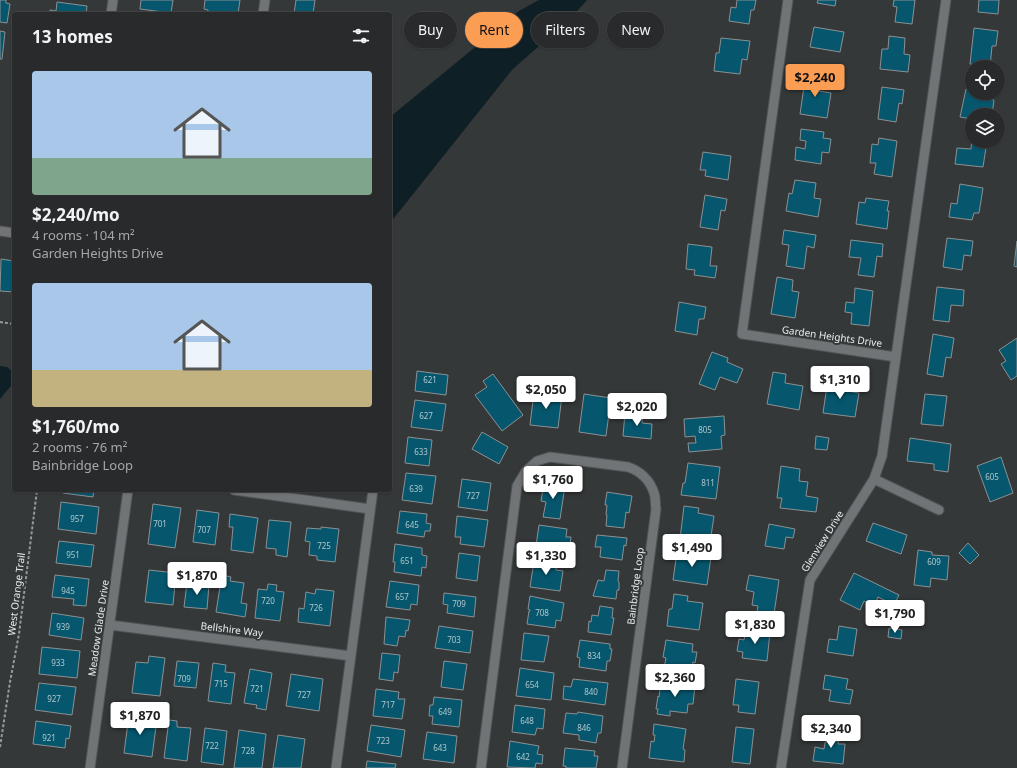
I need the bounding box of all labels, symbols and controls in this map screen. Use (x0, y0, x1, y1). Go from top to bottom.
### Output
chip: Buy (404, 12, 457, 48)
chip: Rent (465, 12, 523, 48)
chip: Filters (531, 12, 599, 48)
chip: New (607, 12, 664, 48)
text: 13 homes (32, 25, 113, 48)
icon: filters (350, 25, 372, 47)
map controls (965, 60, 1005, 148)
button: locate (965, 60, 1005, 100)
pin: $2,240 (782, 64, 848, 98)
text: $2,240 (795, 68, 835, 86)
icon: home (166, 97, 238, 169)
button: layers (965, 108, 1005, 148)
text: $2,240/mo (32, 203, 120, 226)
text: 4 rooms · 104 m² (32, 226, 135, 244)
text: Garden Heights Drive (32, 244, 163, 262)
icon: home (166, 309, 238, 381)
street label: Garden Heights Drive (781, 322, 883, 350)
pin: $1,310 (807, 366, 873, 400)
text: $1,310 (820, 370, 860, 388)
house number: 621 (423, 374, 437, 385)
pin: $2,050 (513, 376, 579, 410)
text: $2,050 (526, 380, 566, 398)
pin: $2,020 (604, 393, 670, 427)
text: $2,020 (617, 397, 657, 415)
house number: 627 (419, 410, 433, 421)
text: $1,760/mo (32, 415, 120, 438)
house number: 805 (698, 424, 712, 435)
text: 2 rooms · 76 m² (32, 438, 127, 456)
house number: 633 (414, 446, 428, 457)
text: Bainbridge Loop (32, 456, 133, 474)
pin: $1,760 (520, 466, 586, 500)
text: $1,760 (533, 470, 573, 488)
house number: 605 (985, 471, 999, 482)
house number: 811 (701, 477, 715, 488)
house number: 639 (409, 483, 423, 494)
house number: 727 (466, 490, 480, 501)
street label: Glenview Drive (798, 507, 847, 574)
house number: 957 (70, 513, 84, 524)
house number: 701 (153, 518, 167, 529)
house number: 645 (405, 519, 419, 530)
house number: 707 (197, 524, 211, 535)
pin: $1,490 (659, 534, 725, 568)
text: $1,490 (672, 538, 712, 556)
house number: 725 (317, 540, 331, 551)
pin: $1,330 (513, 542, 579, 576)
text: $1,330 (526, 546, 566, 564)
street label: Bainbridge Loop (623, 547, 647, 625)
house number: 951 (66, 549, 80, 560)
street label: West Orange Trail (4, 552, 28, 636)
house number: 651 (400, 555, 414, 566)
house number: 609 (927, 556, 941, 567)
pin: $1,870 (164, 562, 230, 596)
text: $1,870 (177, 566, 217, 584)
street label: Meadow Glade Drive (84, 578, 112, 677)
house number: 945 (61, 585, 75, 596)
house number: 657 (395, 591, 409, 602)
house number: 720 (261, 595, 275, 606)
house number: 709 (452, 598, 466, 609)
pin: $1,790 (862, 600, 928, 634)
house number: 726 (309, 602, 323, 613)
text: $1,790 (875, 604, 915, 622)
house number: 708 (535, 607, 549, 618)
pin: $1,830 (722, 611, 788, 645)
text: $1,830 (735, 615, 775, 633)
street label: Bellshire Way (200, 618, 265, 640)
house number: 939 (56, 621, 70, 632)
house number: 703 (447, 634, 461, 645)
house number: 834 (587, 650, 601, 661)
house number: 933 (51, 657, 65, 668)
pin: $2,360 (642, 664, 708, 698)
text: $2,360 (655, 668, 695, 686)
house number: 709 (177, 673, 191, 684)
house number: 715 (214, 678, 228, 689)
house number: 654 (525, 679, 539, 690)
house number: 721 (250, 683, 264, 694)
house number: 840 (584, 686, 598, 697)
house number: 727 (297, 689, 311, 700)
house number: 927 (47, 693, 61, 704)
house number: 717 (381, 699, 395, 710)
pin: $1,870 (107, 702, 173, 736)
text: $1,870 (120, 706, 160, 724)
house number: 649 (438, 706, 452, 717)
house number: 648 (520, 715, 534, 726)
pin: $2,340 (798, 715, 864, 749)
text: $2,340 (811, 719, 851, 737)
house number: 846 (577, 722, 591, 733)
house number: 921 (42, 732, 56, 743)
house number: 723 (376, 735, 390, 746)
house number: 722 (205, 740, 219, 751)
house number: 643 (433, 742, 447, 753)
house number: 728 (241, 745, 255, 756)
house number: 642 (516, 751, 530, 762)

